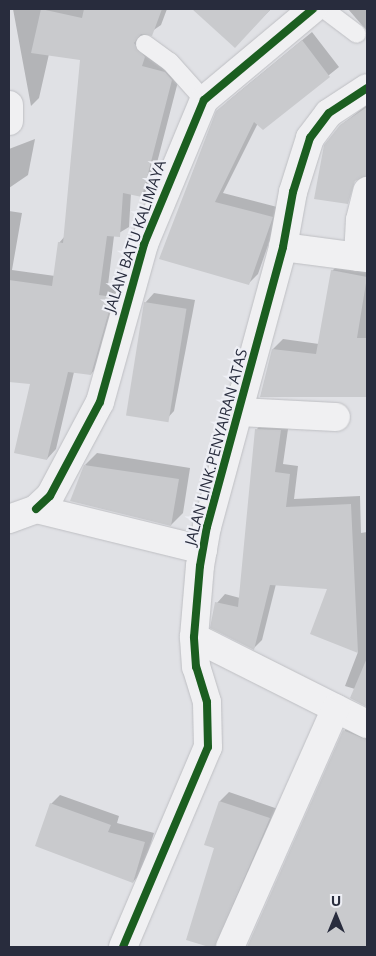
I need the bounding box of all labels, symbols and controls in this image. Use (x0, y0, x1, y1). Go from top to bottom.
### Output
street label: JALAN BATU KALIMAYA (100, 158, 170, 314)
street label: JALAN LINK.PENYAIRAN ATAS (181, 347, 251, 547)
north arrow (311, 891, 361, 941)
text: U (331, 891, 341, 910)

